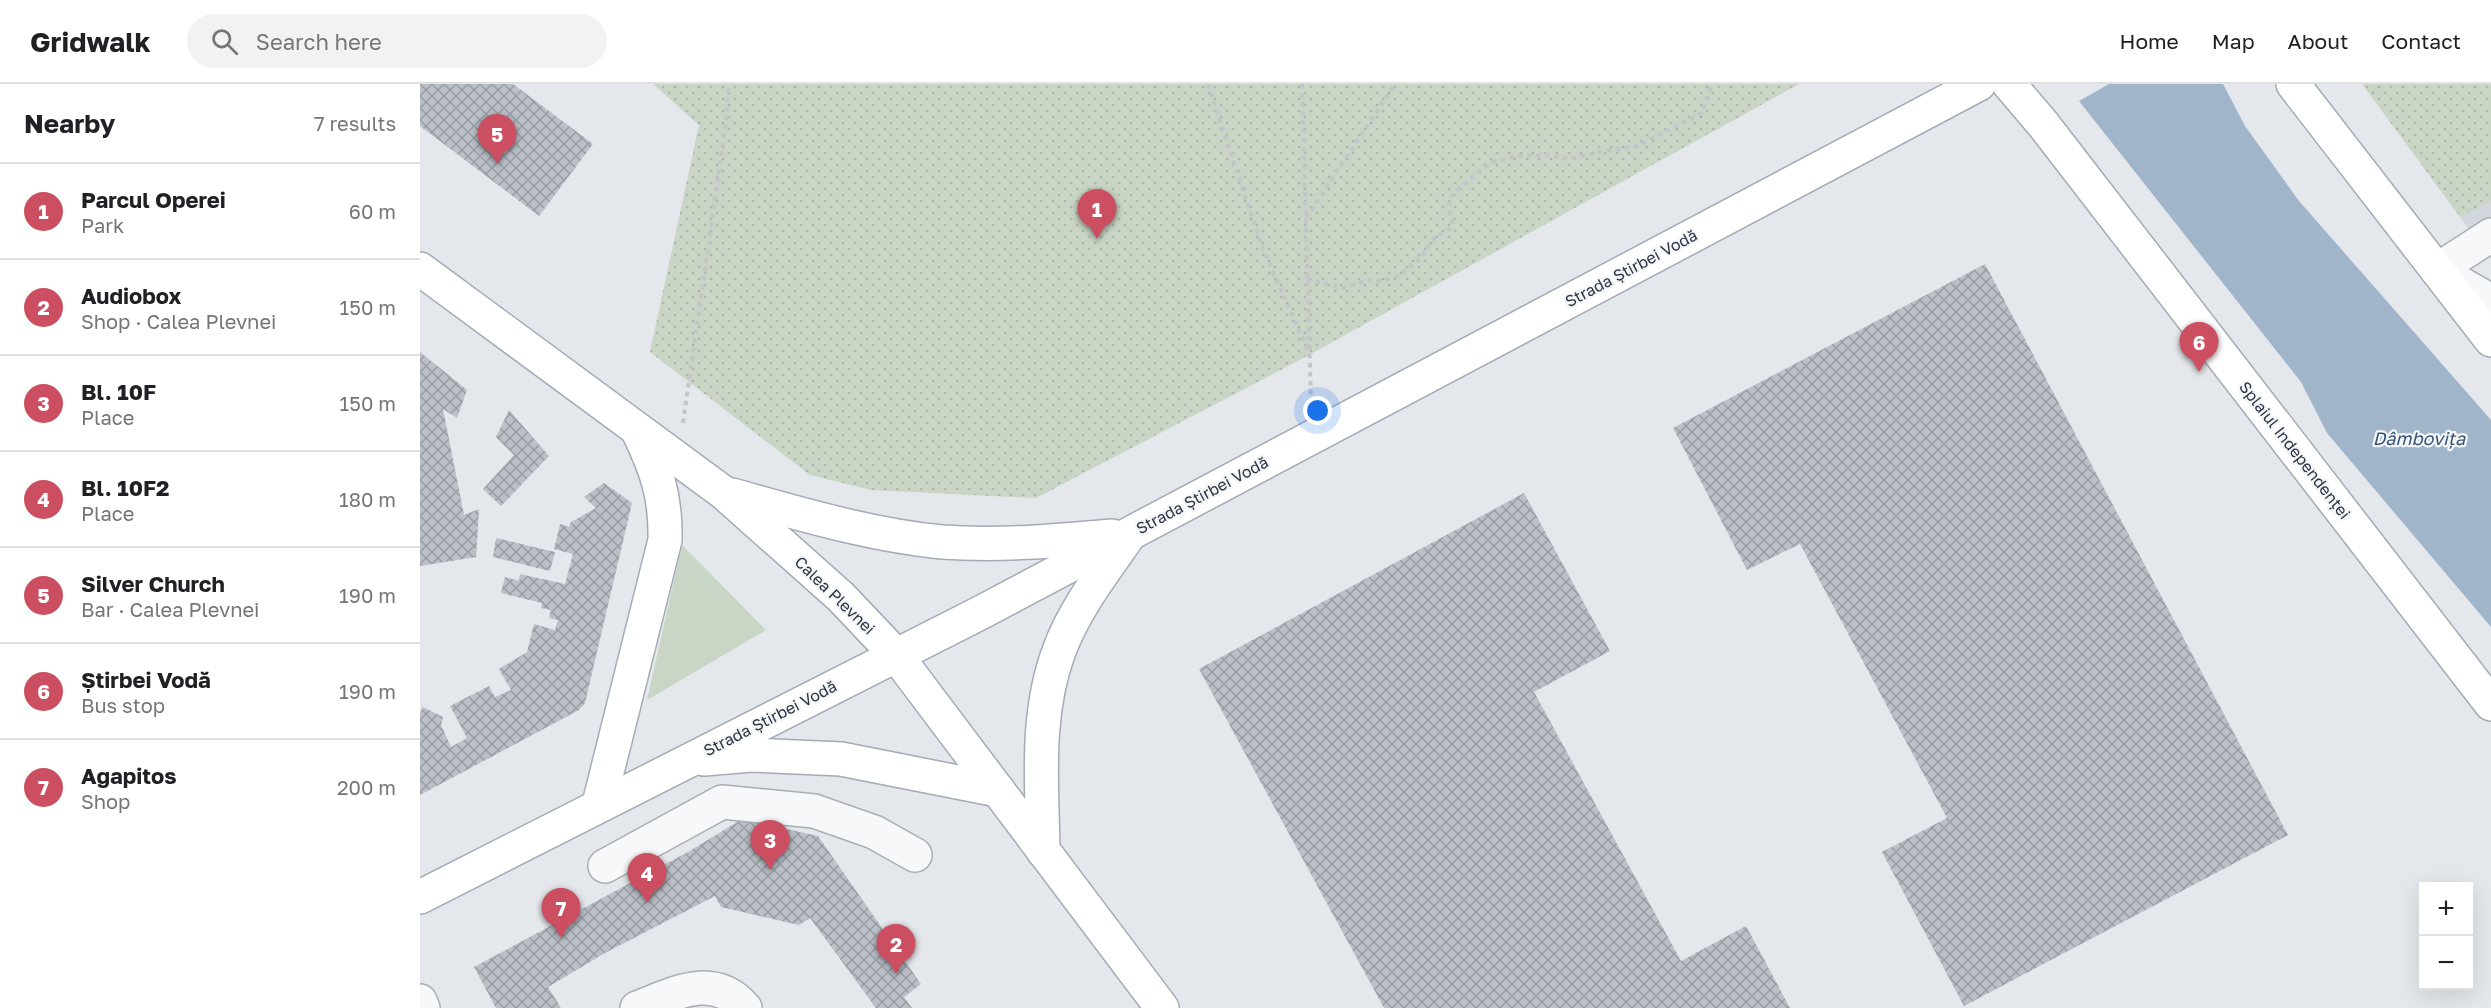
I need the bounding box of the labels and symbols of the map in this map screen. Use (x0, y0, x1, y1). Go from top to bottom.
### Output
pin: 5 (478, 115, 517, 164)
pin: 1 (1078, 190, 1116, 239)
street label: Strada Știrbei Vodă (1561, 225, 1701, 311)
pin: 6 (2180, 322, 2218, 372)
street label: Splaiul Independenței (2235, 377, 2355, 523)
your location (1303, 396, 1332, 425)
water label: Dâmbovița (2373, 427, 2466, 450)
street label: Strada Știrbei Vodă (1132, 452, 1272, 538)
street label: Calea Plevnei (791, 552, 879, 638)
street label: Strada Știrbei Vodă (700, 676, 840, 760)
pin: 3 (750, 820, 790, 870)
pin: 4 (628, 854, 666, 903)
pin: 7 (542, 888, 580, 938)
pin: 2 (876, 924, 916, 974)

